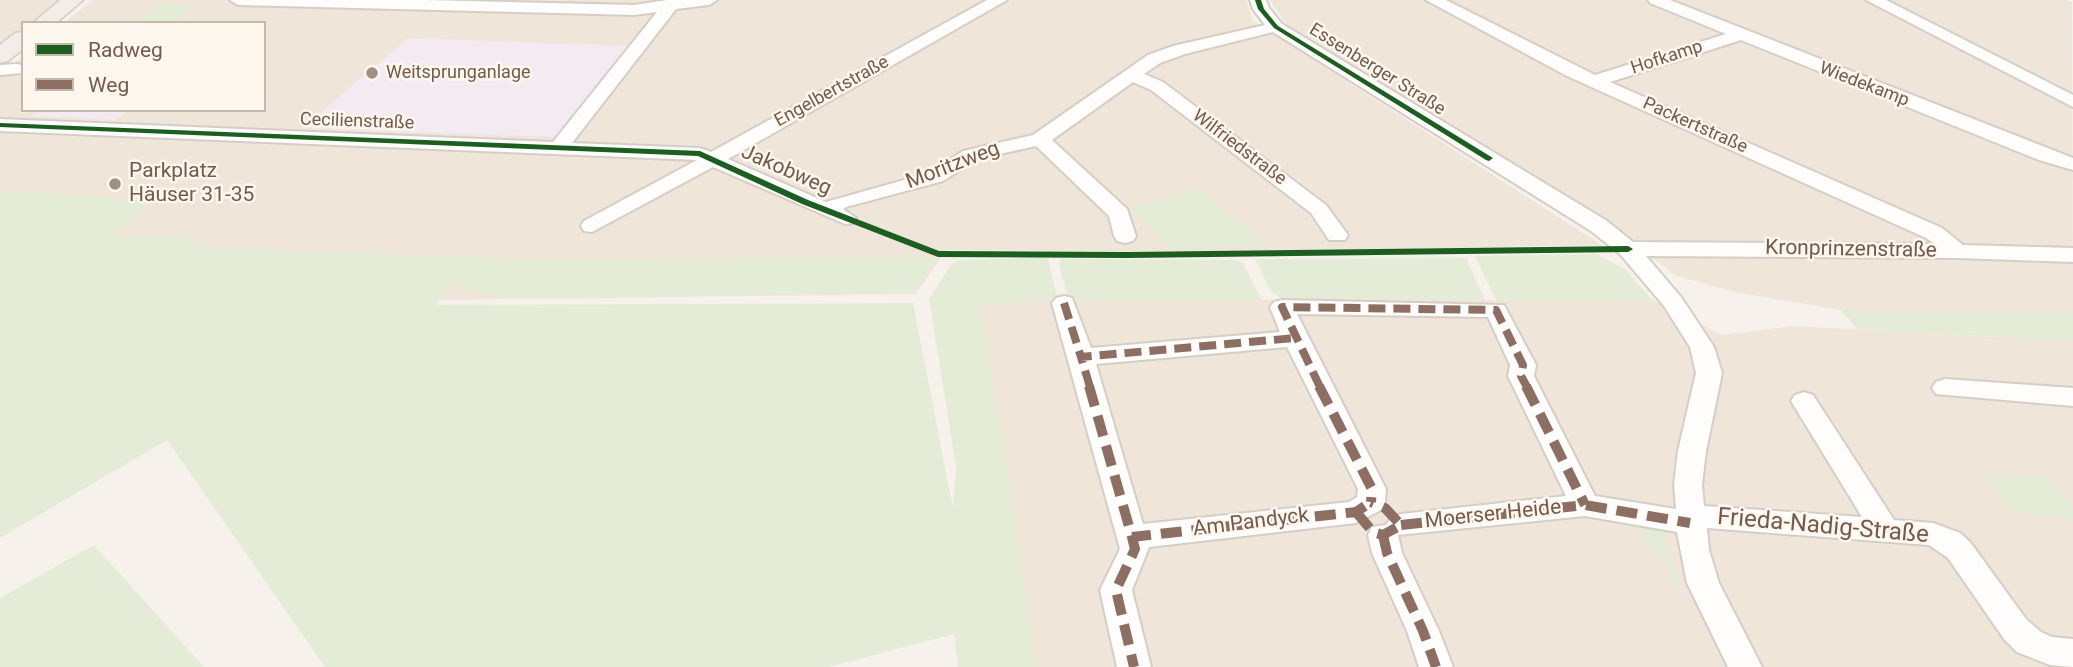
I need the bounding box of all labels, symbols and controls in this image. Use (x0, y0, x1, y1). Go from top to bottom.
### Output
street label: Essenberger Straße (1305, 19, 1449, 121)
legend (21, 21, 266, 112)
street label: Hofkamp (1628, 36, 1706, 80)
text: Radweg (88, 38, 163, 62)
street label: Engelbertstraße (771, 52, 893, 132)
street label: Wiedekamp (1816, 58, 1912, 112)
place label: Weitsprunganlage (386, 62, 531, 84)
marker: Weitsprunganlage (364, 65, 380, 81)
text: Weg (88, 73, 129, 97)
street label: Packertstraße (1639, 93, 1751, 159)
street label: Wilfriedstraße (1188, 106, 1290, 190)
street label: Cecilienstraße (300, 109, 414, 135)
street label: Moritzweg (902, 137, 1004, 195)
street label: Jakobweg (737, 140, 835, 202)
place label: Parkplatz Häuser 31-35 (129, 159, 254, 209)
marker: Parkplatz Häuser 31-35 (107, 176, 123, 192)
street label: Kronprinzenstraße (1765, 236, 1937, 264)
street label: Moerser Heide (1424, 495, 1562, 535)
street label: Am Pandyck (1192, 503, 1310, 543)
street label: Frieda-Nadig-Straße (1716, 503, 1930, 551)

